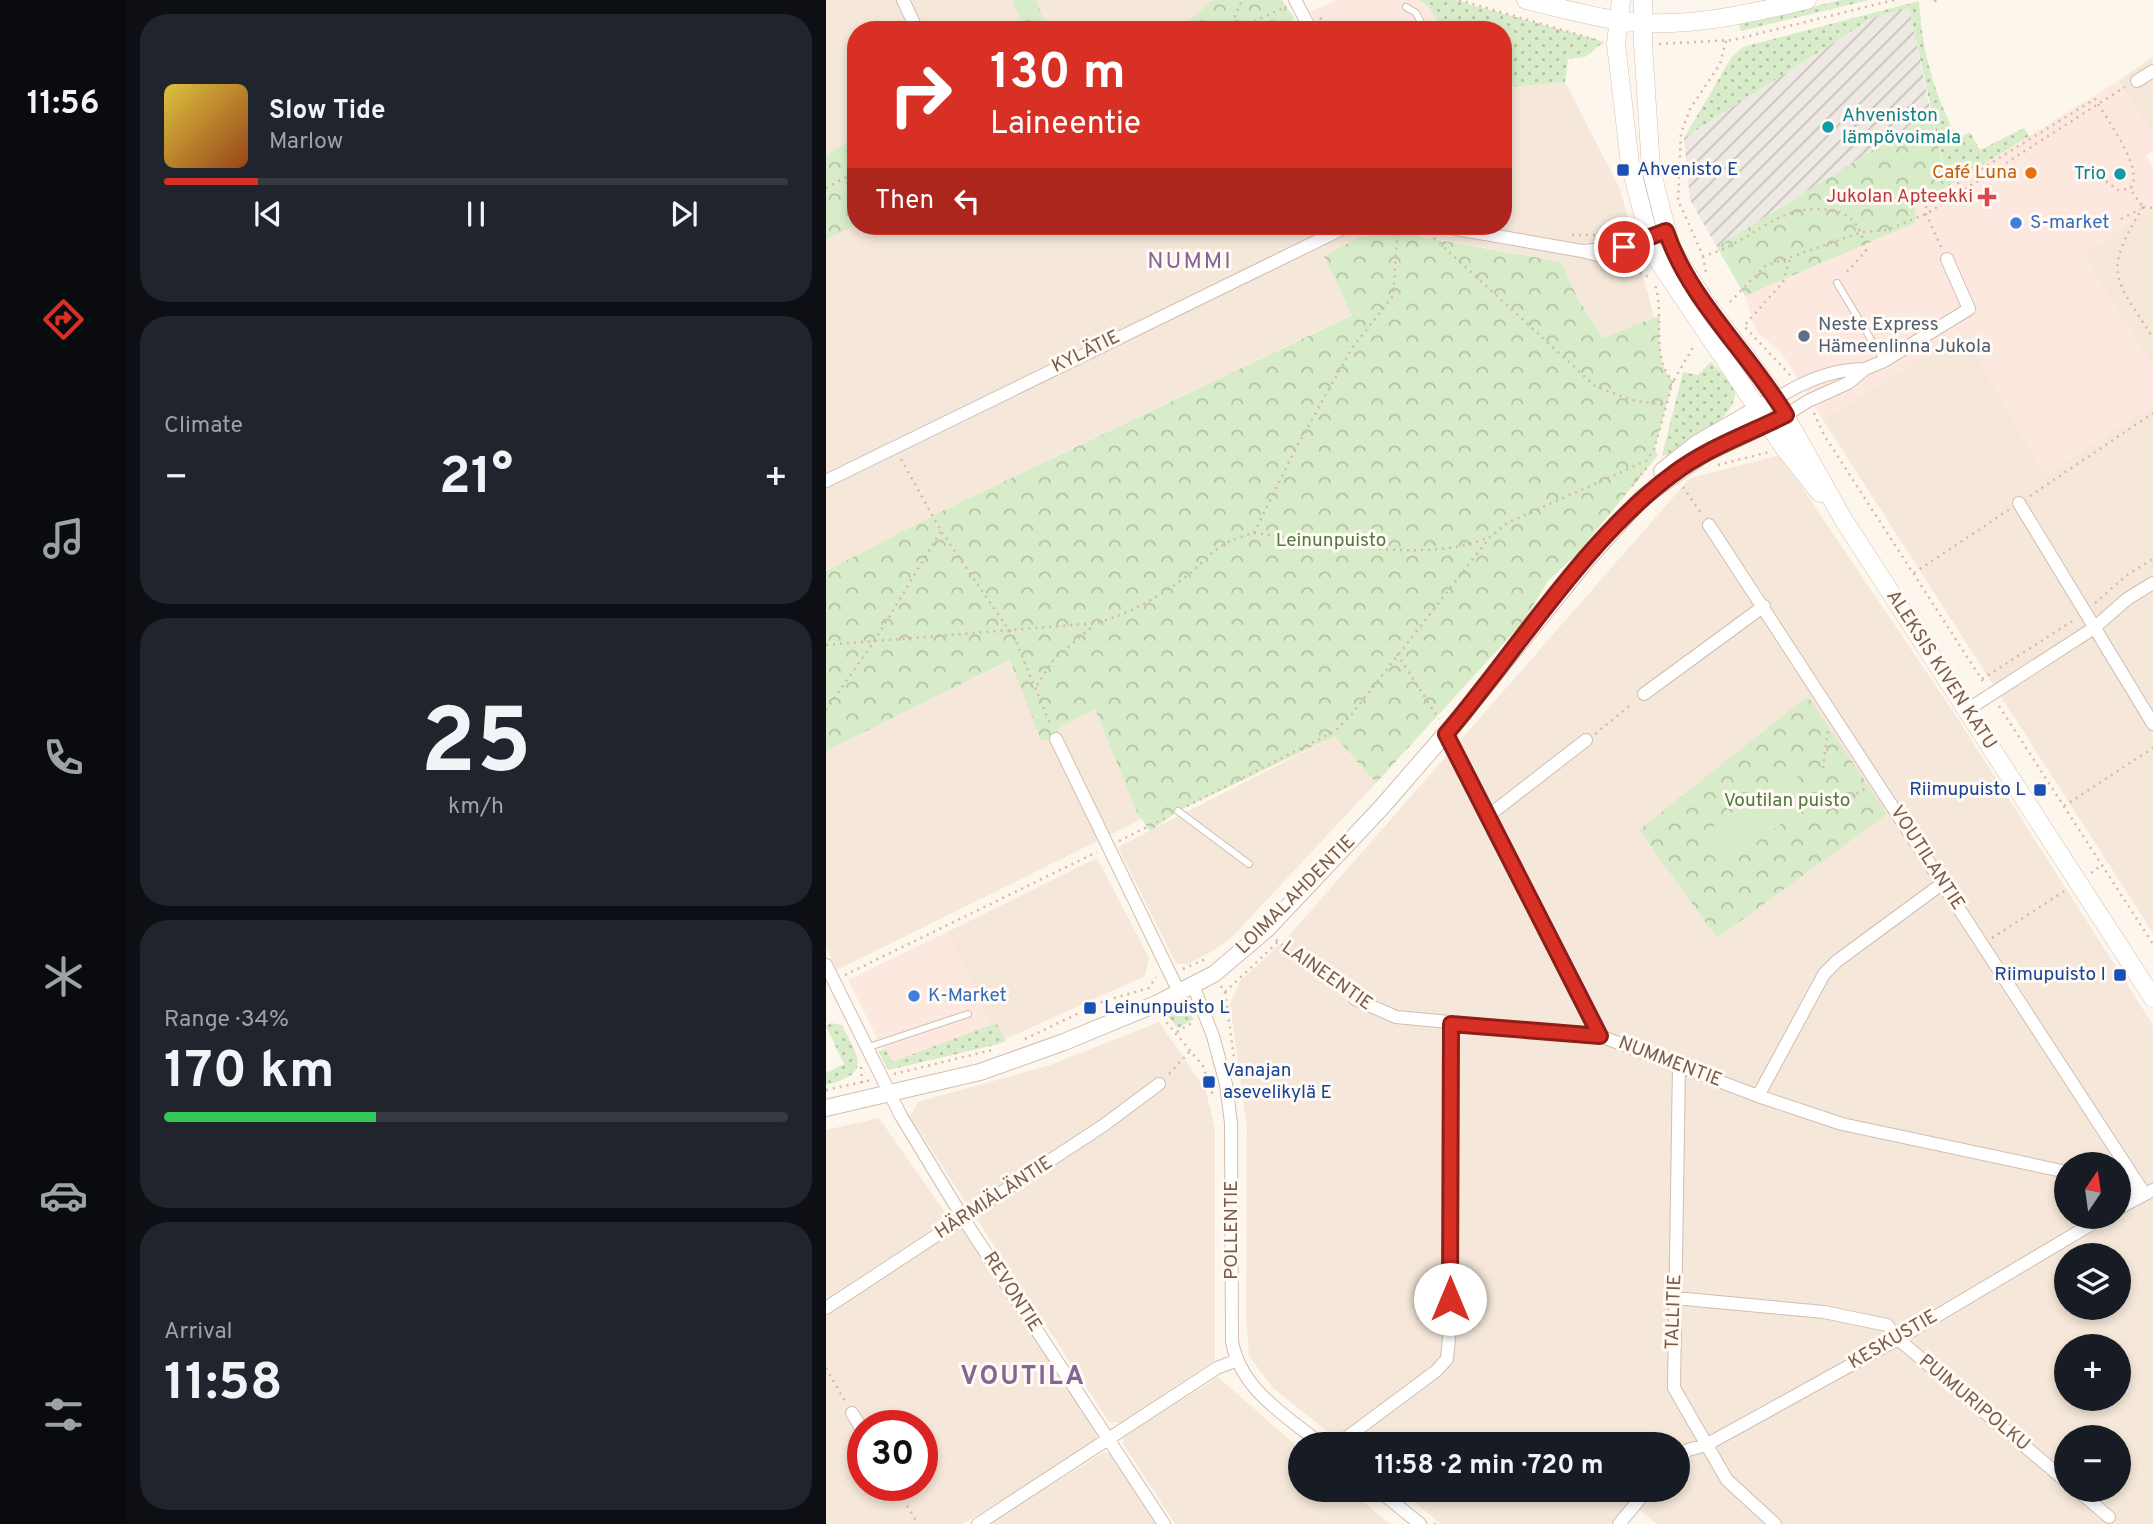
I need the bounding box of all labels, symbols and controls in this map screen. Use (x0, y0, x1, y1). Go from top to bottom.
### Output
text: 130 m (990, 44, 1126, 106)
icon: right (875, 49, 966, 140)
text: 11:56 (27, 85, 99, 125)
text: Slow Tide (269, 95, 386, 128)
place label: Ahveniston lämpövoimala (1842, 104, 1961, 150)
text: Laineentie (990, 105, 1141, 145)
marker: Ahveniston lämpövoimala (1820, 119, 1836, 135)
text: Marlow (269, 128, 343, 157)
place label: Ahvenisto E (1637, 158, 1738, 182)
place label: Café Luna (1932, 161, 2017, 185)
marker: Ahvenisto E (1615, 162, 1631, 178)
place label: Trio (2074, 162, 2106, 186)
marker: Café Luna (2023, 165, 2039, 181)
marker: Trio (2112, 166, 2128, 182)
icon: left (948, 182, 986, 220)
text: Then (875, 185, 934, 218)
place label: Jukolan Apteekki (1826, 185, 1973, 209)
marker: Jukolan Apteekki (1979, 189, 1995, 205)
icon: previous (249, 195, 287, 233)
icon: pause (457, 195, 495, 233)
icon: next (665, 195, 703, 233)
place label: S-market (2030, 211, 2109, 235)
marker: S-market (2008, 215, 2024, 231)
pin (1594, 217, 1654, 277)
icon: arrive (1605, 228, 1643, 266)
district label: NUMMI (1147, 248, 1233, 277)
icon: directions (39, 295, 88, 344)
place label: Neste Express Hämeenlinna Jukola (1818, 313, 1991, 359)
street label: KYLÄTIE (1048, 324, 1124, 379)
marker: Neste Express Hämeenlinna Jukola (1796, 328, 1812, 344)
text: Climate (164, 412, 243, 441)
text: 21° (439, 446, 513, 512)
text: − (164, 455, 189, 504)
text: + (763, 455, 788, 504)
icon: music (39, 514, 88, 563)
park label: Leinunpuisto (1276, 529, 1386, 553)
street label: ALEKSIS KIVEN KATU (1880, 586, 2002, 754)
text: 25 (420, 690, 532, 805)
icon: phone (39, 733, 88, 782)
place label: Riimupuisto L (1909, 778, 2026, 802)
marker: Riimupuisto L (2032, 782, 2048, 798)
park label: Voutilan puisto (1724, 789, 1850, 813)
text: km/h (448, 793, 504, 822)
street label: VOUTILANTIE (1884, 801, 1970, 915)
street label: LOIMALAHDENTIE (1231, 830, 1361, 960)
street label: LAINEENTIE (1277, 936, 1377, 1016)
icon: climate (39, 952, 88, 1001)
place label: Riimupuisto I (1994, 963, 2106, 987)
marker: Riimupuisto I (2112, 967, 2128, 983)
place label: K-Market (928, 984, 1007, 1008)
marker: K-Market (906, 988, 922, 1004)
place label: Leinunpuisto L (1104, 996, 1230, 1020)
marker: Leinunpuisto L (1082, 1000, 1098, 1016)
text: Range · 34% (164, 1006, 289, 1035)
street label: NUMMENTIE (1615, 1031, 1725, 1093)
text: 170 km (164, 1040, 335, 1106)
place label: Vanajan asevelikylä E (1223, 1059, 1332, 1105)
marker: Vanajan asevelikylä E (1201, 1074, 1217, 1090)
street label: HÄRMIÄLÄNTIE (930, 1150, 1057, 1245)
north arrow (2054, 1152, 2132, 1228)
map controls (2054, 1152, 2131, 1502)
icon: car (39, 1171, 88, 1220)
street label: POLLENTIE (1220, 1180, 1244, 1280)
button: layers (2054, 1243, 2131, 1320)
street label: REVONTIE (977, 1247, 1047, 1337)
position arrow (1413, 1262, 1487, 1336)
street label: TALLITIE (1661, 1274, 1687, 1350)
street label: KESKUSTIE (1844, 1305, 1942, 1375)
text: Arrival (164, 1318, 233, 1347)
button: + (2054, 1334, 2131, 1411)
street label: PUIMURIPOLKU (1913, 1349, 2035, 1457)
text: 11:58 (164, 1352, 283, 1418)
district label: VOUTILA (960, 1361, 1086, 1394)
icon: filters (39, 1390, 88, 1439)
speed limit sign: 30 (847, 1410, 938, 1501)
button: − (2054, 1425, 2131, 1502)
text: 11:58 · 2 min · 720 m (1374, 1450, 1604, 1483)

